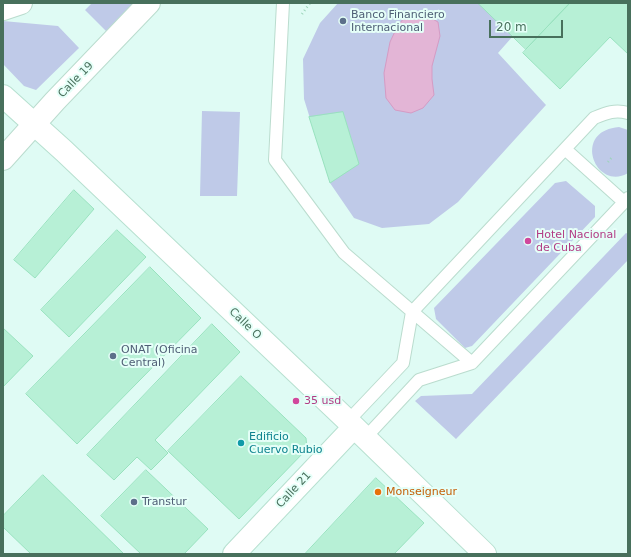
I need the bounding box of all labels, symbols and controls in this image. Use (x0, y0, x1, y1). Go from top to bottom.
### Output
place label: Banco Financiero Internacional (351, 8, 445, 34)
scale bar (491, 12, 565, 38)
marker: Banco Financiero Internacional (338, 16, 348, 26)
text: 20 m (496, 20, 527, 34)
street label: Calle 19 (56, 59, 96, 101)
place label: Hotel Nacional de Cuba (536, 228, 616, 254)
marker: Hotel Nacional de Cuba (523, 236, 533, 246)
street label: Calle O (226, 306, 264, 342)
place label: ONAT (Oficina Central) (121, 343, 197, 369)
marker: ONAT (Oficina Central) (108, 351, 118, 361)
place label: 35 usd (304, 394, 341, 408)
marker: 35 usd (291, 396, 301, 406)
place label: Edificio Cuervo Rubio (249, 430, 323, 456)
marker: Edificio Cuervo Rubio (236, 438, 246, 448)
street label: Calle 21 (274, 469, 314, 511)
place label: Monseigneur (386, 485, 457, 499)
marker: Monseigneur (373, 487, 383, 497)
place label: Transtur (142, 495, 187, 509)
marker: Transtur (129, 497, 139, 507)

